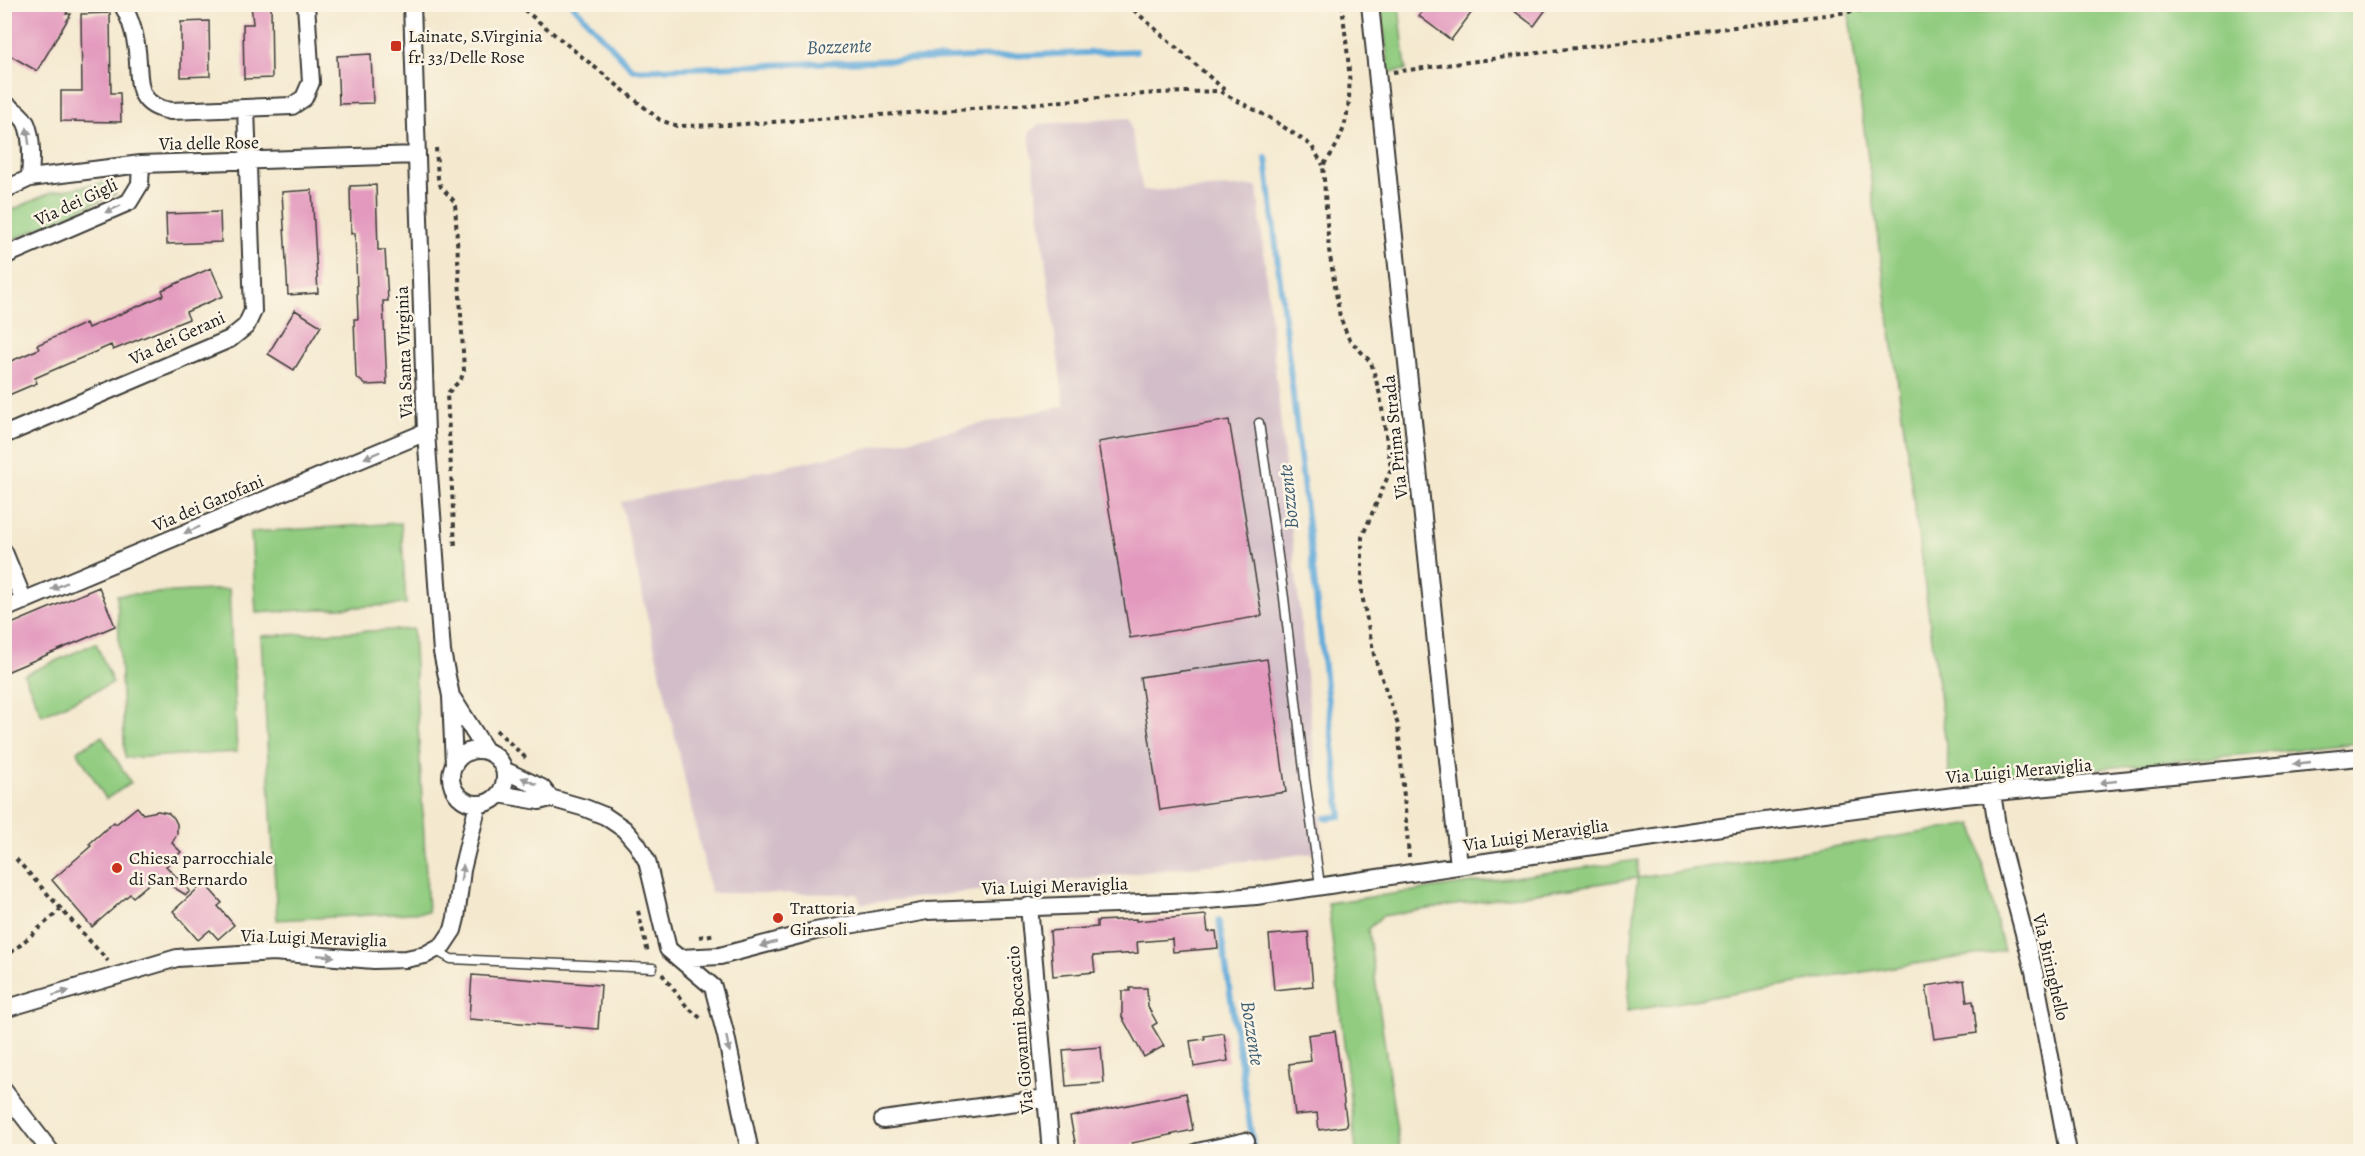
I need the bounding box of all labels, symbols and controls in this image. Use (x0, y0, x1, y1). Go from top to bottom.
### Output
place label: Lainate, S.Virginia fr. 33/Delle Rose (408, 24, 543, 69)
water label: Bozzente (806, 32, 872, 61)
marker: Lainate, S.Virginia fr. 33/Delle Rose (389, 39, 403, 53)
one-way arrow (23, 126, 33, 145)
street label: Via delle Rose (158, 130, 259, 156)
street label: Via dei Gigli (30, 172, 121, 232)
one-way arrow (103, 204, 121, 214)
street label: Via Santa Virginia (390, 285, 418, 420)
street label: Via dei Gerani (124, 305, 229, 371)
street label: Via Prima Strada (1376, 373, 1414, 501)
one-way arrow (363, 450, 381, 460)
water label: Bozzente (1272, 463, 1305, 531)
street label: Via dei Garofani (148, 469, 267, 538)
one-way arrow (183, 525, 201, 535)
one-way arrow (50, 582, 67, 591)
street label: Via Luigi Meraviglia (1944, 753, 2094, 789)
one-way arrow (2293, 758, 2312, 768)
one-way arrow (520, 777, 537, 786)
one-way arrow (2099, 777, 2118, 787)
street label: Via Luigi Meraviglia (1461, 813, 1611, 857)
place label: Chiesa parrocchiale di San Bernardo (129, 846, 273, 891)
marker: Chiesa parrocchiale di San Bernardo (110, 861, 124, 875)
one-way arrow (457, 864, 466, 883)
street label: Via Luigi Meraviglia (980, 871, 1129, 901)
place label: Trattoria Girasoli (790, 896, 856, 941)
street label: Via Biringhello (2027, 910, 2075, 1023)
marker: Trattoria Girasoli (771, 911, 785, 925)
street label: Via Luigi Meraviglia (239, 923, 388, 953)
one-way arrow (759, 939, 777, 949)
street label: Via Giovanni Boccaccio (1001, 945, 1039, 1116)
one-way arrow (317, 952, 336, 961)
one-way arrow (52, 988, 70, 997)
water label: Bozzente (1234, 999, 1271, 1067)
one-way arrow (723, 1035, 733, 1053)

